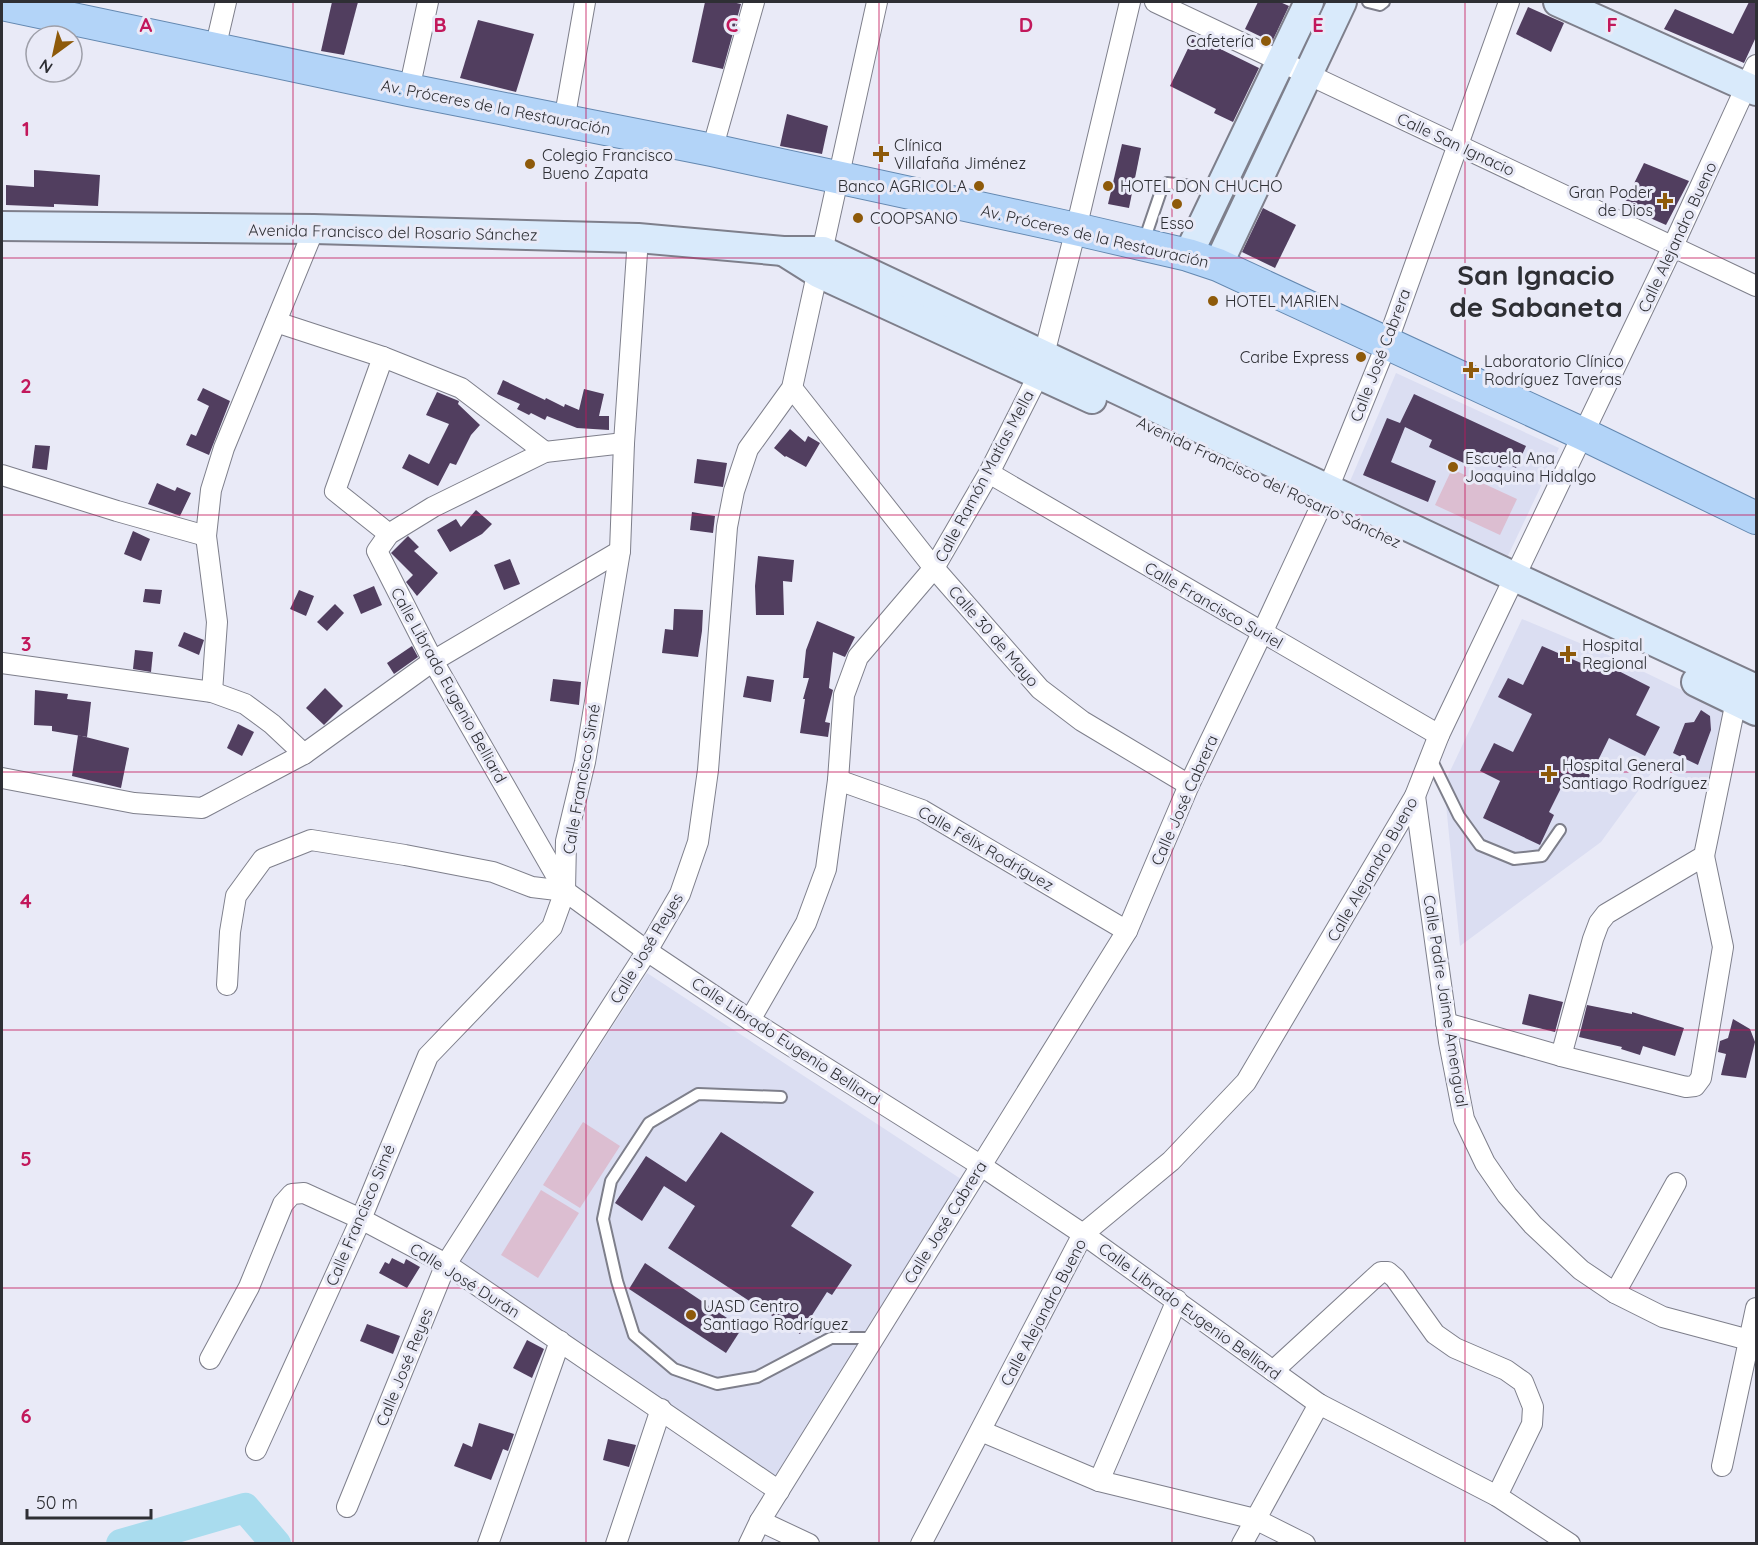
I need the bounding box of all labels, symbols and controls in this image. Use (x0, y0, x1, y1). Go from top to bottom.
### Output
text: A (140, 12, 153, 37)
text: B (433, 12, 447, 37)
text: C (726, 12, 739, 37)
text: D (1019, 12, 1033, 37)
text: E (1312, 12, 1324, 37)
text: F (1606, 12, 1618, 37)
north arrow (24, 24, 84, 84)
place label: Cafetería (1186, 31, 1254, 51)
marker: Cafetería (1259, 34, 1273, 48)
text: N (35, 55, 56, 78)
street label: Av. Próceres de la Restauración (380, 75, 612, 139)
street label: Calle San Ignacio (1394, 108, 1518, 180)
text: 1 (22, 116, 30, 141)
place label: Clínica Villafaña Jiménez (894, 135, 1026, 173)
place label: Colegio Francisco Bueno Zapata (542, 145, 673, 183)
marker: Clínica Villafaña Jiménez (872, 145, 890, 163)
marker: Colegio Francisco Bueno Zapata (523, 157, 537, 171)
street label: Calle Alejandro Bueno (1633, 158, 1721, 316)
place label: Banco AGRICOLA (838, 176, 967, 196)
place label: HOTEL DON CHUCHO (1120, 176, 1282, 196)
marker: Banco AGRICOLA (972, 179, 986, 193)
marker: HOTEL DON CHUCHO (1101, 179, 1115, 193)
place label: Gran Poder de Dios (1569, 182, 1653, 220)
marker: Gran Poder de Dios (1658, 194, 1672, 208)
marker: Esso (1170, 197, 1184, 211)
street label: Av. Próceres de la Restauración (979, 200, 1211, 272)
place label: COOPSANO (870, 208, 958, 228)
marker: COOPSANO (851, 211, 865, 225)
place label: Esso (1160, 213, 1194, 233)
street label: Avenida Francisco del Rosario Sánchez (248, 219, 538, 245)
district label: San Ignacio de Sabaneta (1449, 257, 1623, 324)
street label: Calle José Cabrera (1345, 286, 1415, 424)
place label: HOTEL MARIEN (1225, 291, 1339, 311)
marker: HOTEL MARIEN (1206, 294, 1220, 308)
place label: Caribe Express (1240, 347, 1349, 367)
marker: Caribe Express (1354, 350, 1368, 364)
place label: Laboratorio Clínico Rodríguez Taveras (1484, 351, 1624, 389)
marker: Laboratorio Clínico Rodríguez Taveras (1462, 361, 1480, 379)
text: 2 (20, 373, 32, 398)
street label: Calle Ramón Matías Mella (930, 387, 1038, 565)
street label: Avenida Francisco del Rosario Sánchez (1134, 412, 1404, 552)
place label: Escuela Ana Joaquina Hidalgo (1465, 448, 1596, 486)
marker: Escuela Ana Joaquina Hidalgo (1446, 460, 1460, 474)
street label: Calle Francisco Suriel (1141, 557, 1287, 653)
street label: Calle 30 de Mayo (945, 581, 1043, 691)
street label: Calle Librado Eugenio Belliard (387, 584, 511, 786)
text: 3 (21, 631, 31, 656)
place label: Hospital Regional (1582, 635, 1647, 673)
marker: Hospital Regional (1559, 645, 1577, 663)
street label: Calle Francisco Simé (558, 702, 604, 856)
street label: Calle José Cabrera (1146, 732, 1222, 868)
place label: Hospital General Santiago Rodríguez (1562, 755, 1707, 793)
marker: Hospital General Santiago Rodríguez (1540, 765, 1558, 783)
street label: Calle Alejandro Bueno (1322, 793, 1422, 945)
street label: Calle Félix Rodríguez (915, 801, 1057, 895)
text: 4 (20, 888, 32, 913)
street label: Calle José Reyes (605, 889, 687, 1007)
street label: Calle Padre Jaime Amengual (1419, 893, 1473, 1109)
street label: Calle Librado Eugenio Belliard (688, 973, 884, 1109)
street label: Calle Francisco Simé (321, 1141, 399, 1289)
text: 5 (20, 1146, 32, 1171)
street label: Calle José Cabrera (899, 1157, 991, 1287)
street label: Calle Alejandro Bueno (996, 1235, 1090, 1389)
street label: Calle José Durán (406, 1238, 524, 1322)
street label: Calle Librado Eugenio Belliard (1095, 1238, 1285, 1384)
place label: UASD Centro Santiago Rodríguez (703, 1296, 848, 1334)
street label: Calle José Reyes (371, 1305, 437, 1429)
marker: UASD Centro Santiago Rodríguez (684, 1308, 698, 1322)
text: 6 (20, 1403, 32, 1428)
scale bar (27, 1482, 152, 1520)
text: 50 m (36, 1491, 78, 1514)

